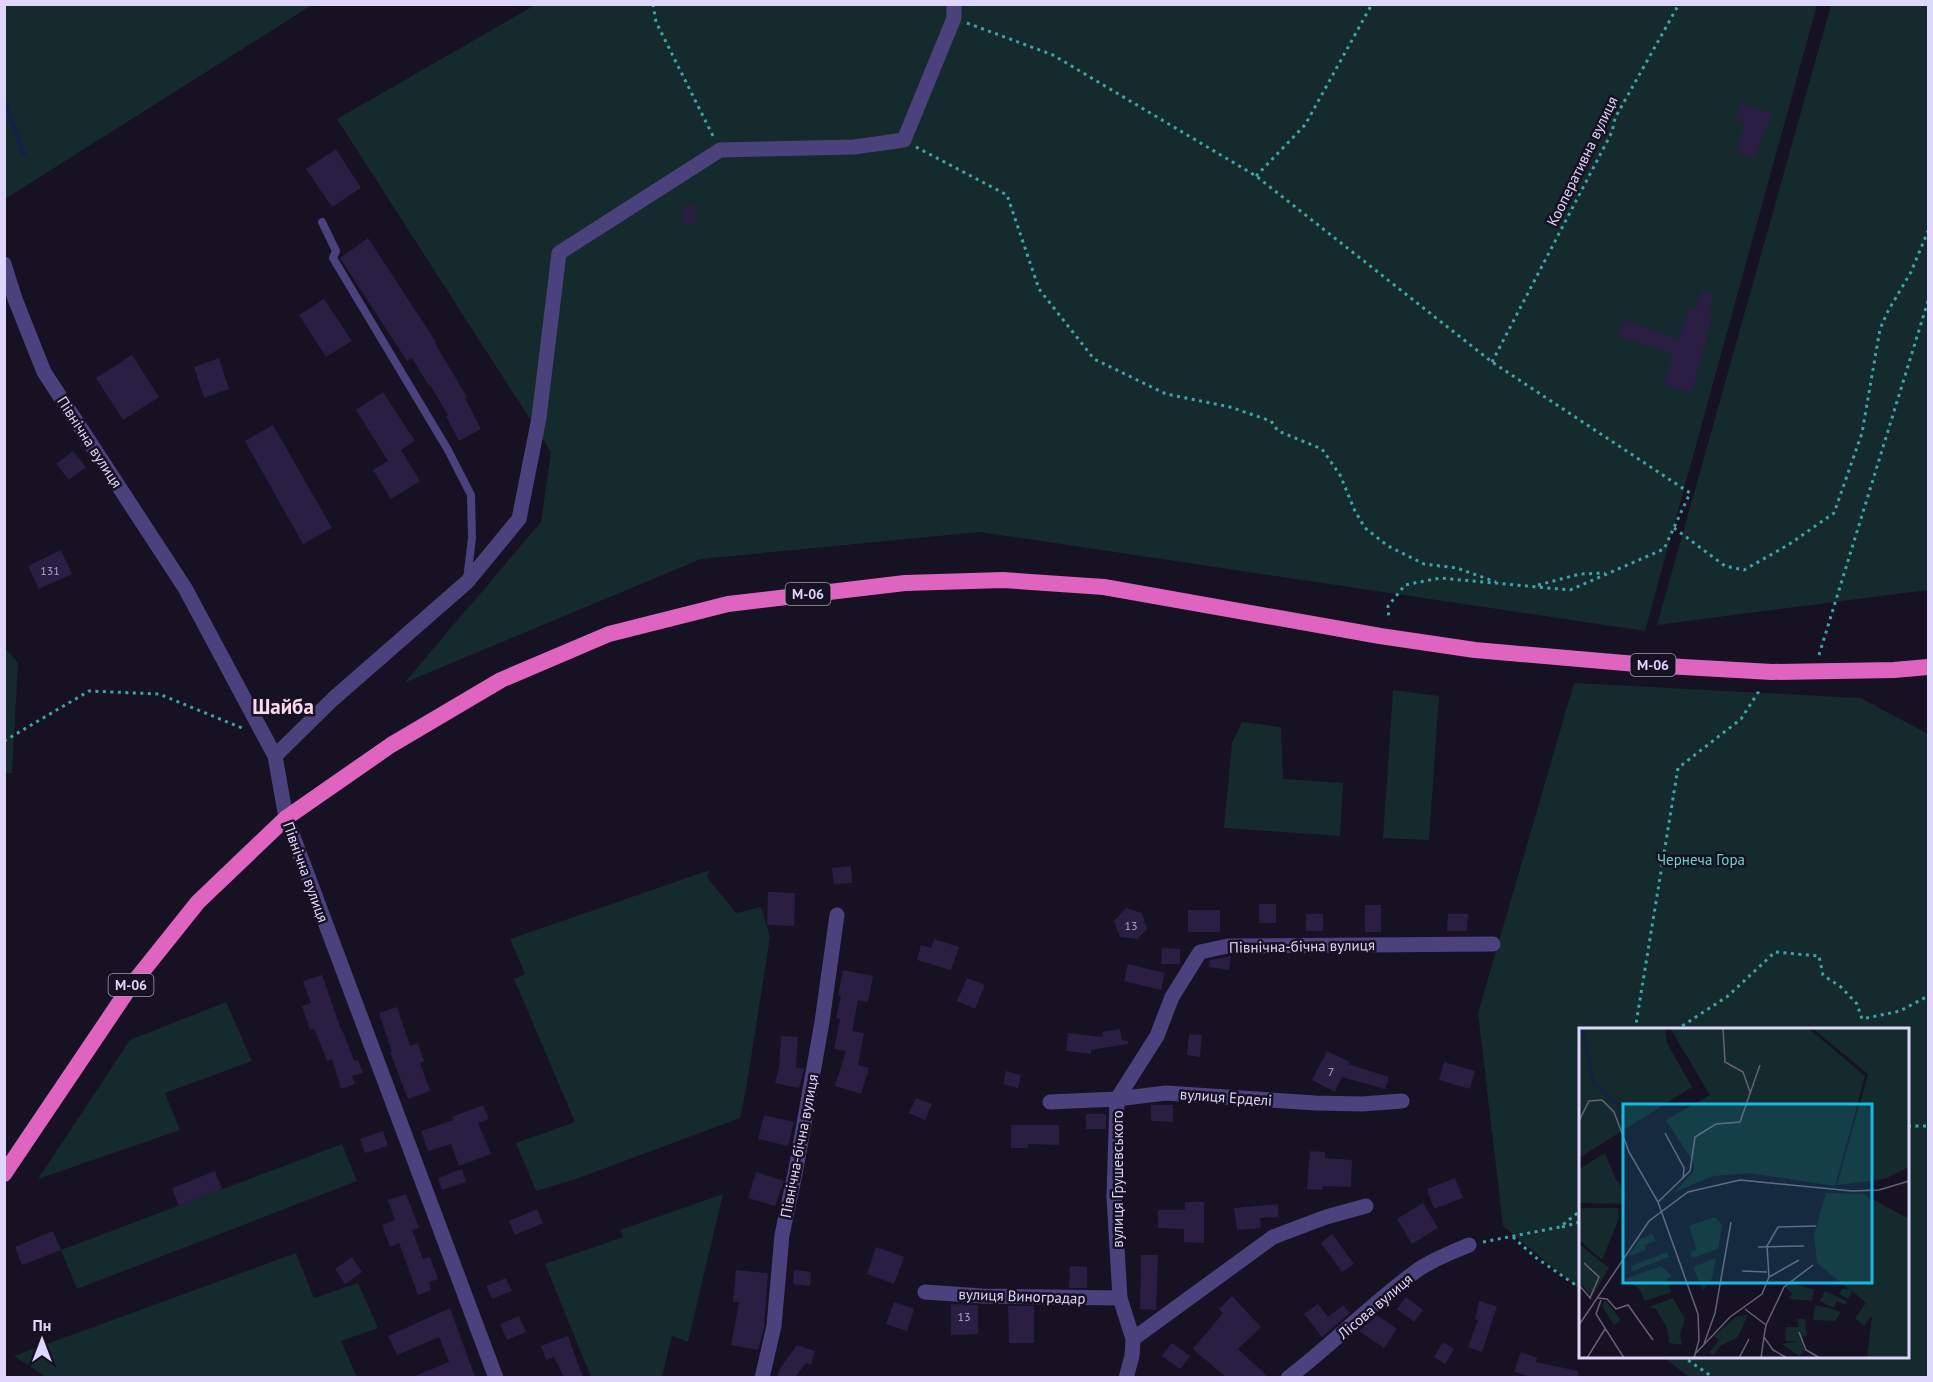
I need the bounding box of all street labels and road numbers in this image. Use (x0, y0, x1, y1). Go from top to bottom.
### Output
street label: Кооперативна вулиця (1542, 93, 1622, 229)
street label: Північна вулиця (53, 392, 127, 492)
road number: М-06 (786, 583, 830, 605)
road number: М-06 (1630, 654, 1676, 676)
street label: Північна вулиця (279, 819, 333, 925)
street label: Північна-бічна вулиця (1229, 935, 1375, 957)
road number: М-06 (108, 974, 154, 996)
street label: Північна-бічна вулиця (776, 1072, 822, 1220)
street label: вулиця Ерделі (1179, 1084, 1273, 1110)
street label: вулиця Грушевського (1108, 1110, 1127, 1248)
street label: Лісова вулиця (1333, 1269, 1416, 1344)
street label: вулиця Виноградар (958, 1284, 1086, 1308)

